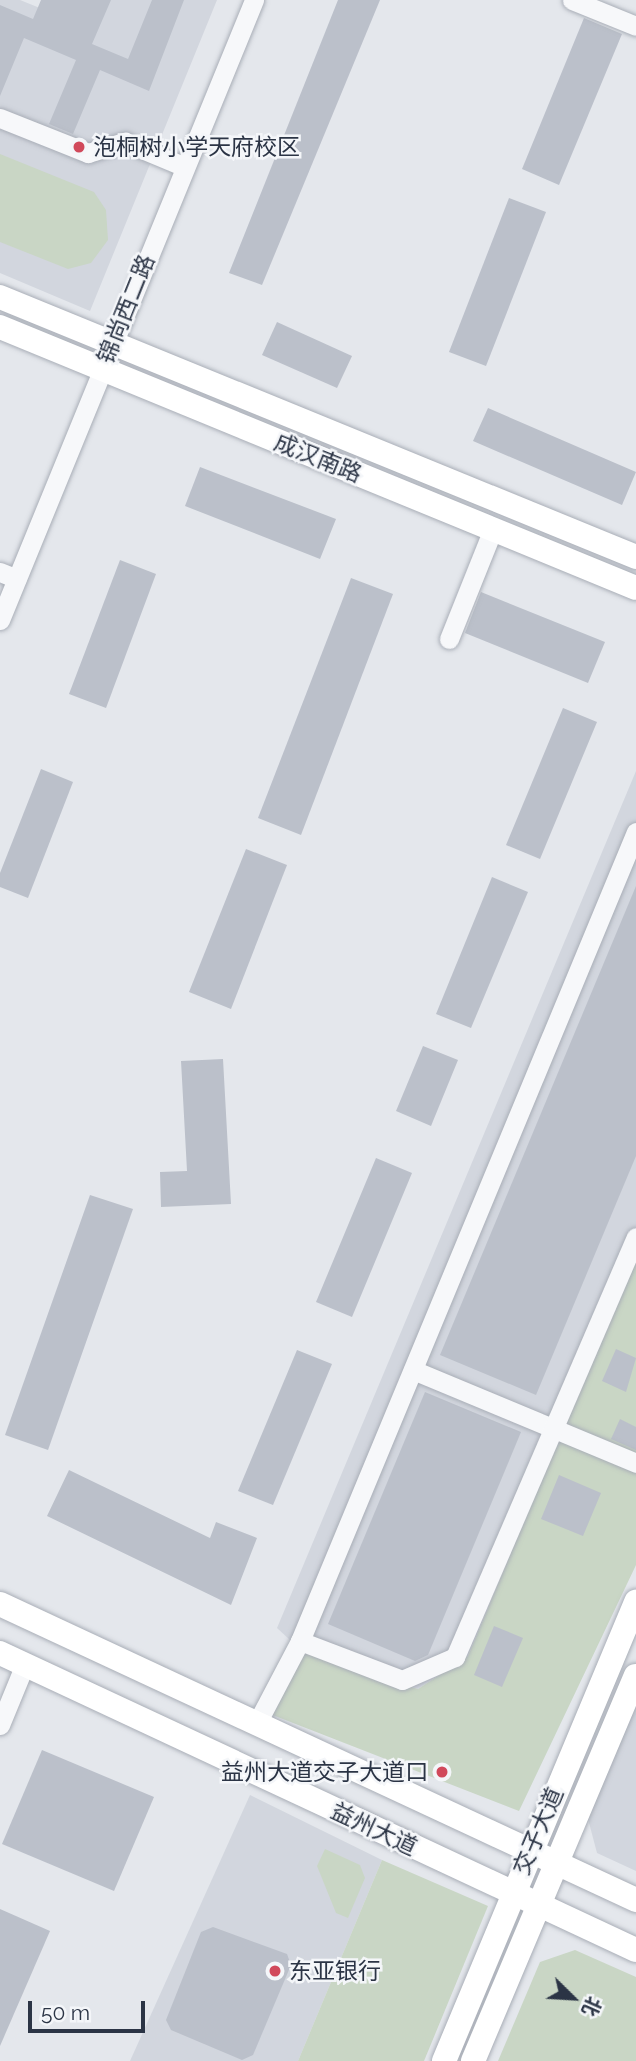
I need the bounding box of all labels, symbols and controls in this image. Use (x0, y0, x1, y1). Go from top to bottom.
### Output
place label: 泡桐树小学天府校区 (93, 133, 300, 161)
marker: 泡桐树小学天府校区 (71, 139, 87, 155)
street label: 锦尚西二路 (92, 251, 160, 367)
street label: 成汉南路 (270, 428, 366, 488)
place label: 益州大道交子大道口 (221, 1758, 428, 1786)
marker: 益州大道交子大道口 (434, 1764, 450, 1780)
street label: 交子大道 (507, 1783, 569, 1879)
street label: 益州大道 (326, 1797, 422, 1861)
place label: 东亚银行 (289, 1957, 381, 1985)
marker: 东亚银行 (267, 1963, 283, 1979)
north arrow (538, 1963, 608, 2033)
scale bar (32, 1988, 149, 2032)
text: 北 (578, 1993, 606, 2020)
text: 50 m (41, 2000, 90, 2025)

